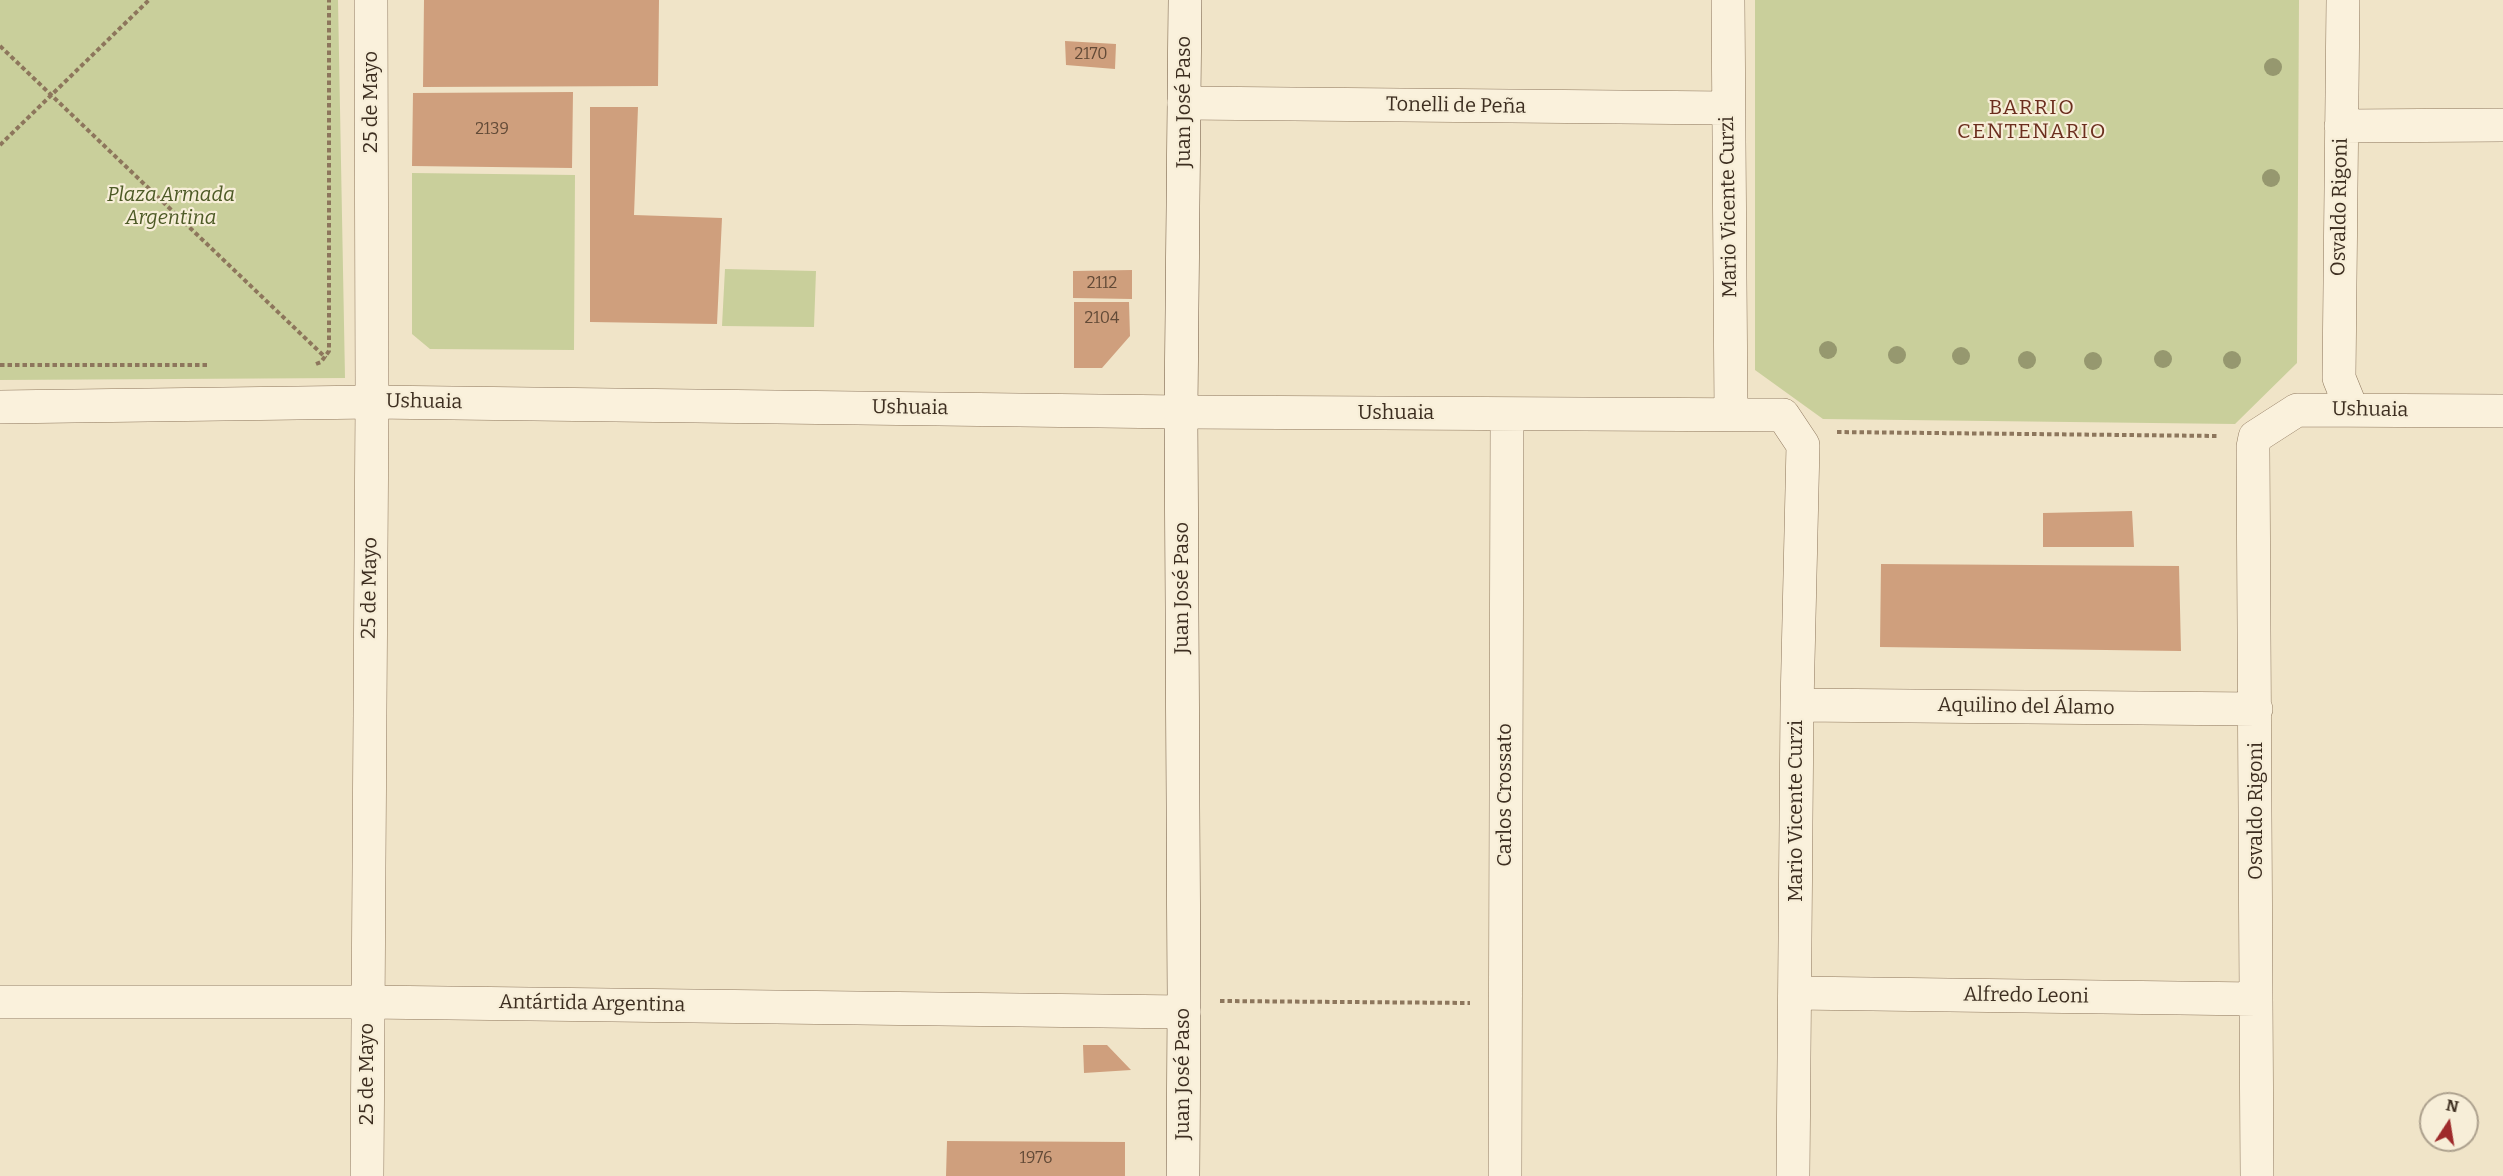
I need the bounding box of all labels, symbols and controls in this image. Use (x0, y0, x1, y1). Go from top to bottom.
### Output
street label: Juan José Paso (1172, 36, 1196, 168)
house number: 2170 (1074, 45, 1108, 65)
street label: 25 de Mayo (359, 51, 383, 153)
street label: Tonelli de Peña (1386, 93, 1526, 119)
district label: BARRIO CENTENARIO (1957, 95, 2107, 145)
street label: Mario Vicente Curzi (1715, 116, 1743, 298)
house number: 2139 (475, 120, 509, 140)
street label: Osvaldo Rigoni (2327, 138, 2353, 276)
park label: Plaza Armada Argentina (107, 183, 235, 230)
house number: 2112 (1087, 274, 1117, 294)
house number: 2104 (1085, 309, 1119, 329)
street label: Ushuaia (386, 389, 462, 415)
street label: Ushuaia (872, 395, 948, 421)
street label: Ushuaia (2332, 397, 2408, 423)
street label: Ushuaia (1358, 401, 1434, 425)
street label: Juan José Paso (1170, 522, 1194, 654)
street label: 25 de Mayo (357, 537, 383, 639)
street label: Aquilino del Álamo (1937, 693, 2115, 721)
street label: Mario Vicente Curzi (1784, 720, 1808, 902)
street label: Carlos Crossato (1493, 723, 1517, 867)
street label: Osvaldo Rigoni (2244, 742, 2268, 880)
street label: Alfredo Leoni (1963, 983, 2089, 1009)
street label: Antártida Argentina (499, 990, 685, 1018)
street label: Juan José Paso (1171, 1008, 1195, 1140)
street label: 25 de Mayo (355, 1023, 379, 1125)
north arrow (2419, 1092, 2479, 1152)
text: N (2444, 1095, 2460, 1116)
house number: 1976 (1020, 1149, 1052, 1169)

